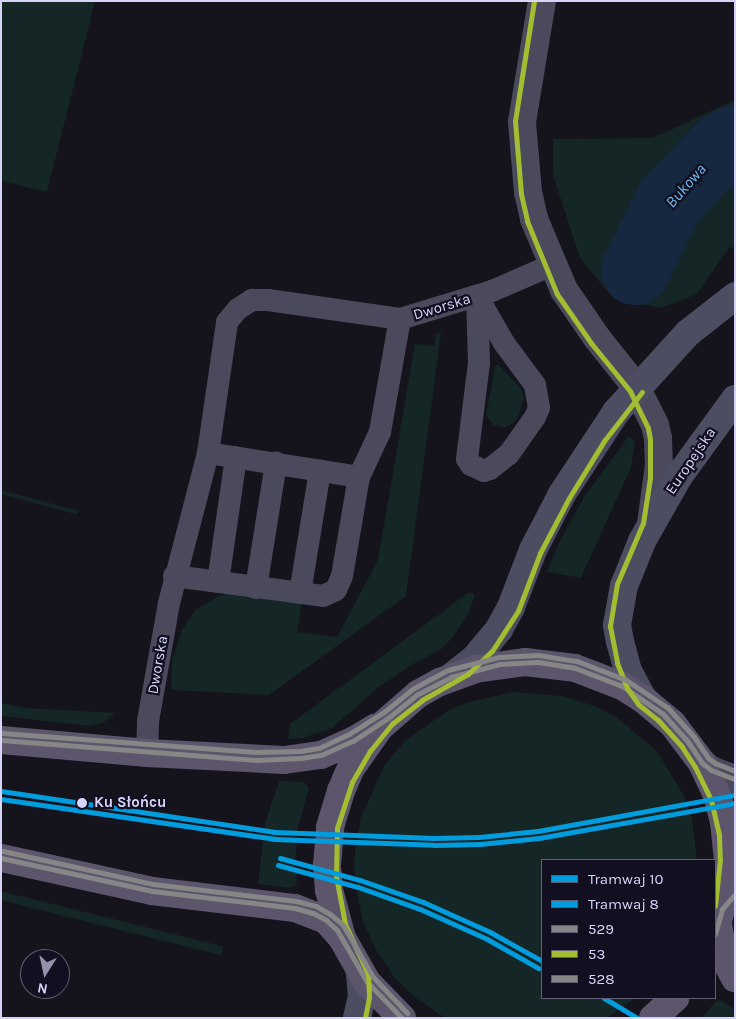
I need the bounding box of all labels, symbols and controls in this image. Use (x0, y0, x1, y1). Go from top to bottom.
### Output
water label: Bukowa (662, 160, 710, 212)
street label: Dworska (411, 290, 473, 324)
street label: Europejska (662, 424, 720, 498)
street label: Dworska (144, 634, 172, 696)
place label: Ku Słońcu (94, 794, 166, 812)
marker: Ku Słońcu (74, 795, 90, 811)
legend (541, 859, 716, 999)
text: Tramwaj 10 (588, 870, 663, 888)
text: Tramwaj 8 (588, 895, 659, 913)
text: 529 (588, 920, 614, 938)
text: 53 (588, 945, 605, 963)
north arrow (20, 949, 70, 999)
text: 528 (588, 970, 614, 988)
text: N (36, 979, 49, 998)

